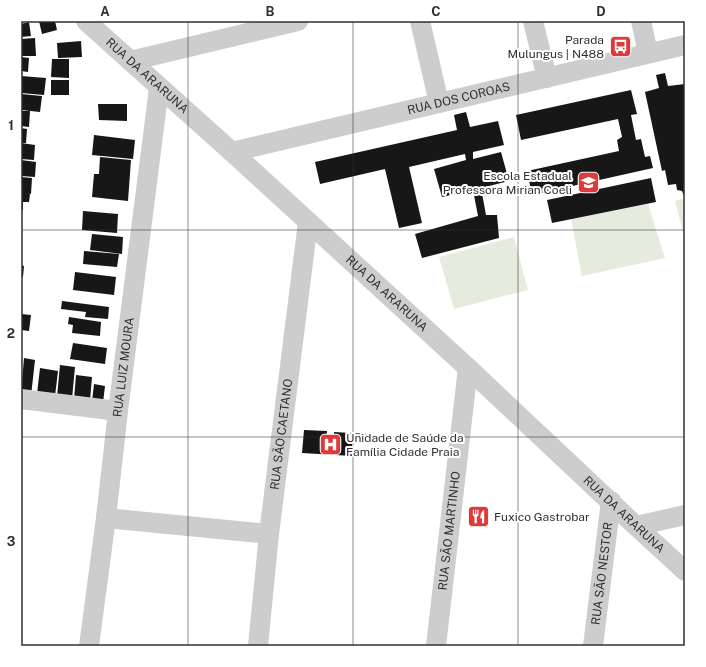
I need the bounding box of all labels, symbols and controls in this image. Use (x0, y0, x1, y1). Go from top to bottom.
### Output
text: A (100, 4, 110, 19)
text: B (266, 4, 275, 19)
text: C (431, 4, 441, 19)
text: D (596, 4, 606, 19)
place label: Parada Mulungus | N488 (508, 33, 604, 61)
bus stop icon: Parada Mulungus | N488 (607, 34, 633, 60)
street label: RUA DA ARARUNA (103, 35, 191, 117)
street label: RUA DOS COROAS (406, 80, 512, 117)
text: 1 (8, 118, 14, 133)
place label: Escola Estadual Professora Mirian Coeli (443, 169, 572, 197)
school or university icon: Escola Estadual Professora Mirian Coeli (575, 170, 601, 196)
street label: RUA DA ARARUNA (343, 253, 431, 335)
street label: RUA LUIZ MOURA (110, 316, 137, 418)
text: 2 (7, 326, 15, 341)
street label: RUA SÃO CAETANO (268, 378, 295, 491)
place label: Unidade de Saúde da Família Cidade Praia (346, 431, 464, 459)
hospital icon: Unidade de Saúde da Família Cidade Praia (317, 432, 343, 458)
street label: RUA SÃO MARTINHO (435, 470, 463, 591)
street label: RUA DA ARARUNA (580, 473, 668, 556)
restaurant icon: Fuxico Gastrobar (465, 504, 491, 530)
place label: Fuxico Gastrobar (494, 510, 590, 524)
street label: RUA SÃO NESTOR (589, 521, 615, 626)
text: 3 (7, 534, 16, 549)

